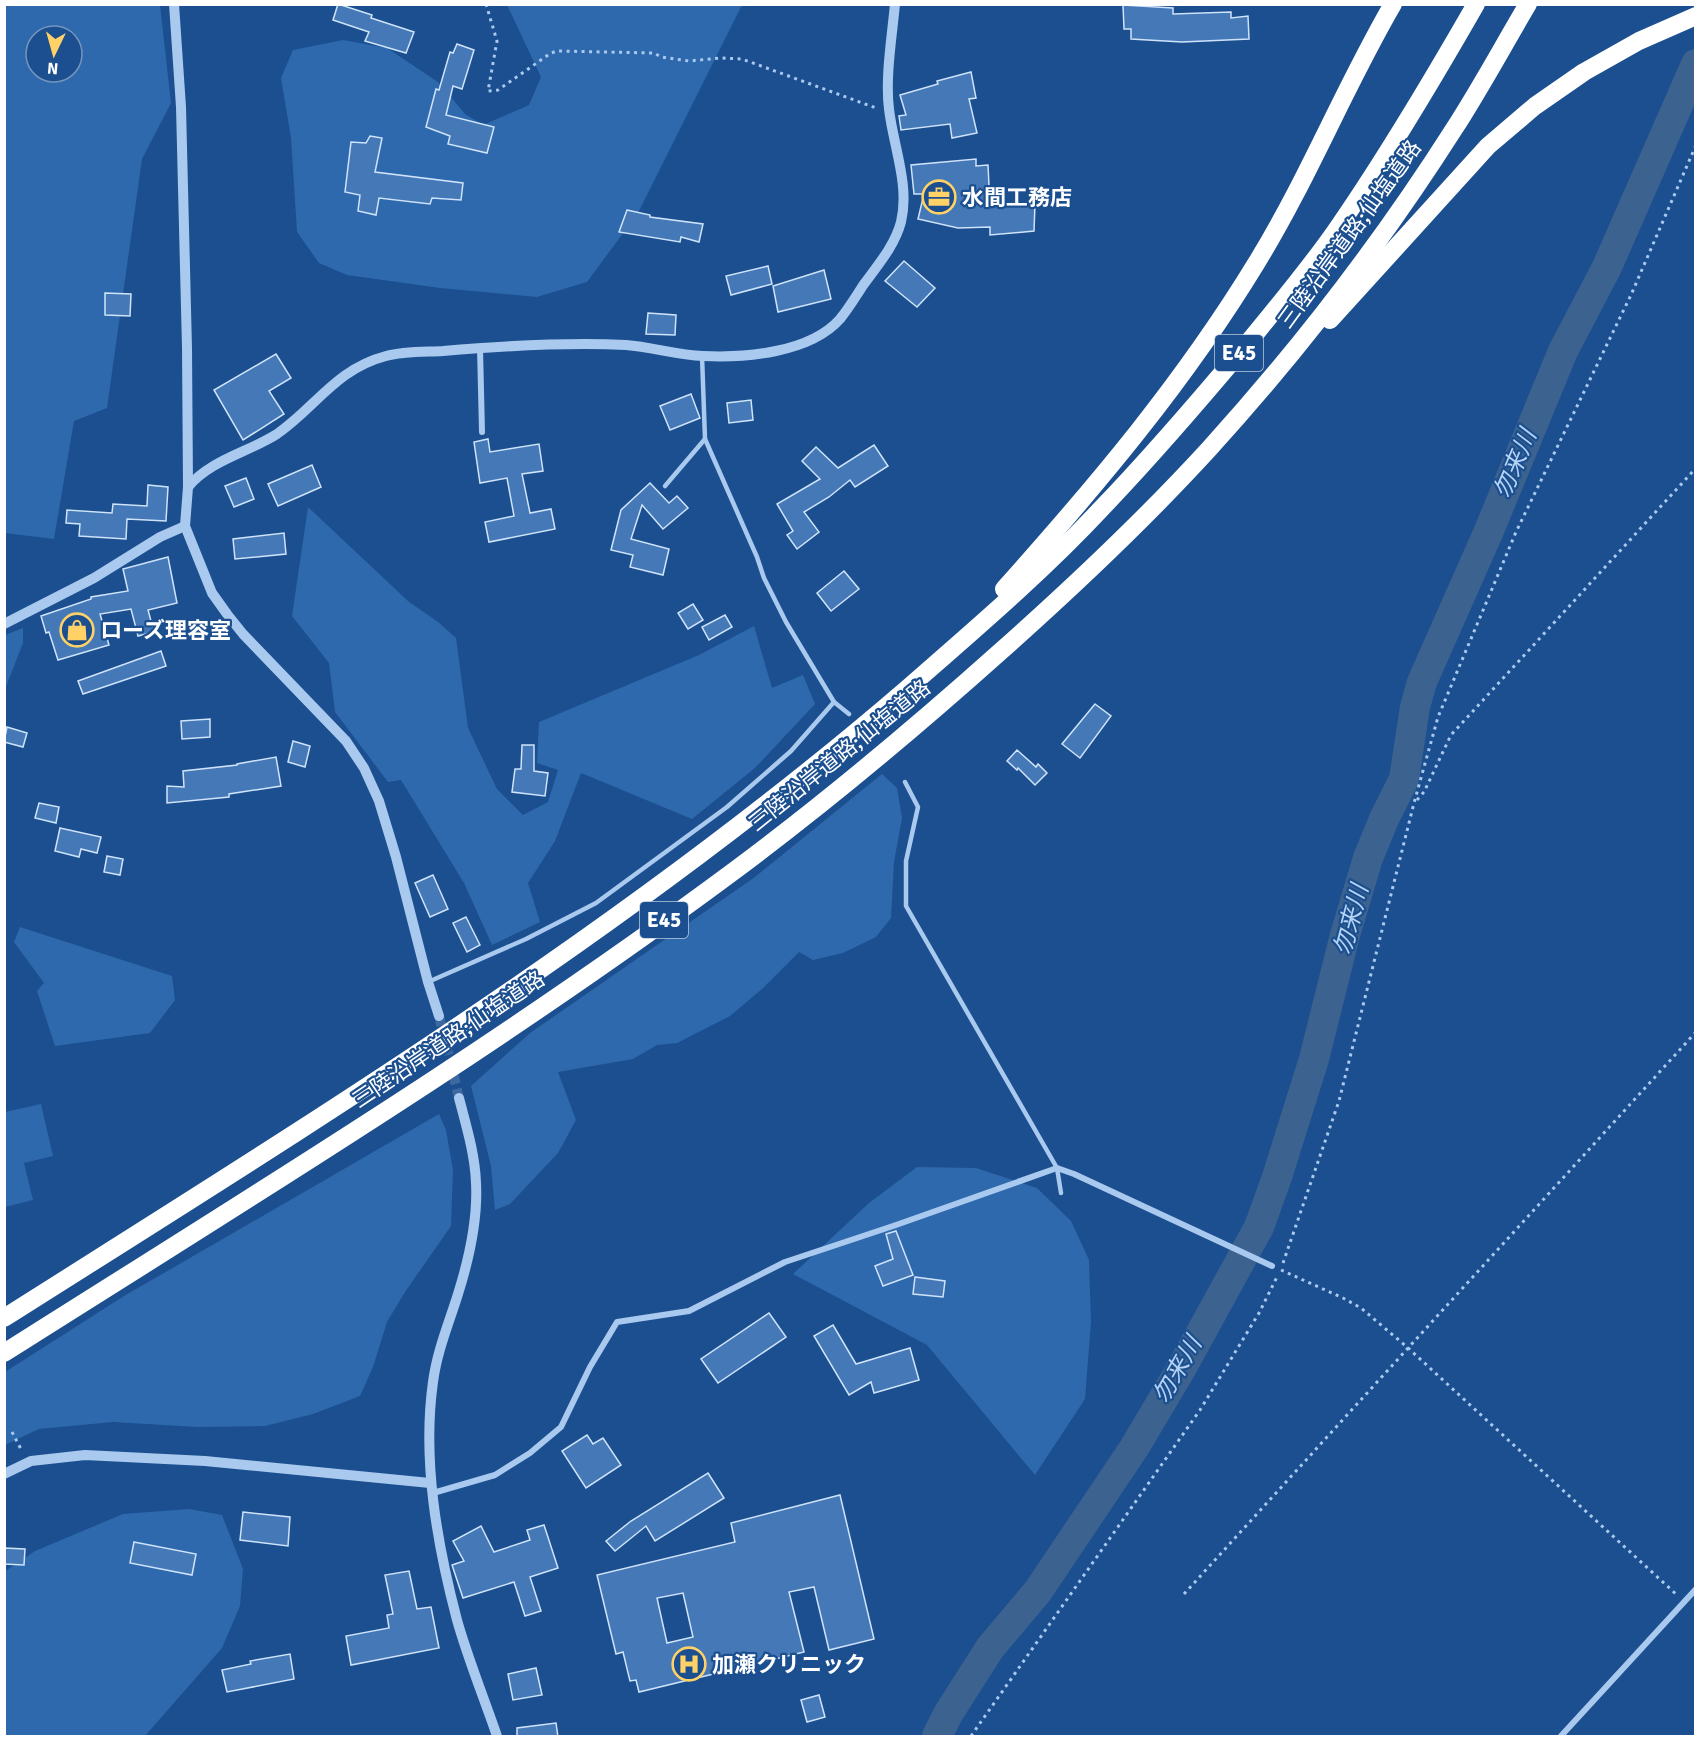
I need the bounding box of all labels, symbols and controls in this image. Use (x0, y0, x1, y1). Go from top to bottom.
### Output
north arrow (24, 24, 84, 84)
text: N (46, 57, 59, 78)
street label: 三陸沿岸道路;仙塩道路 (1272, 135, 1427, 334)
office icon: 水間工務店 (921, 179, 957, 215)
place label: 水間工務店 (962, 184, 1072, 211)
road number: E45 (1215, 335, 1263, 371)
water label: 勿来川 (1487, 422, 1544, 503)
shop icon: ローズ理容室 (59, 612, 95, 648)
place label: ローズ理容室 (100, 617, 231, 644)
street label: 三陸沿岸道路;仙塩道路 (743, 674, 936, 837)
water label: 勿来川 (1327, 878, 1376, 959)
road number: E45 (640, 902, 688, 938)
street label: 三陸沿岸道路;仙塩道路 (347, 965, 550, 1114)
water label: 勿来川 (1146, 1329, 1209, 1409)
hospital icon: 加瀬クリニック (671, 1646, 707, 1682)
place label: 加瀬クリニック (712, 1651, 866, 1678)

